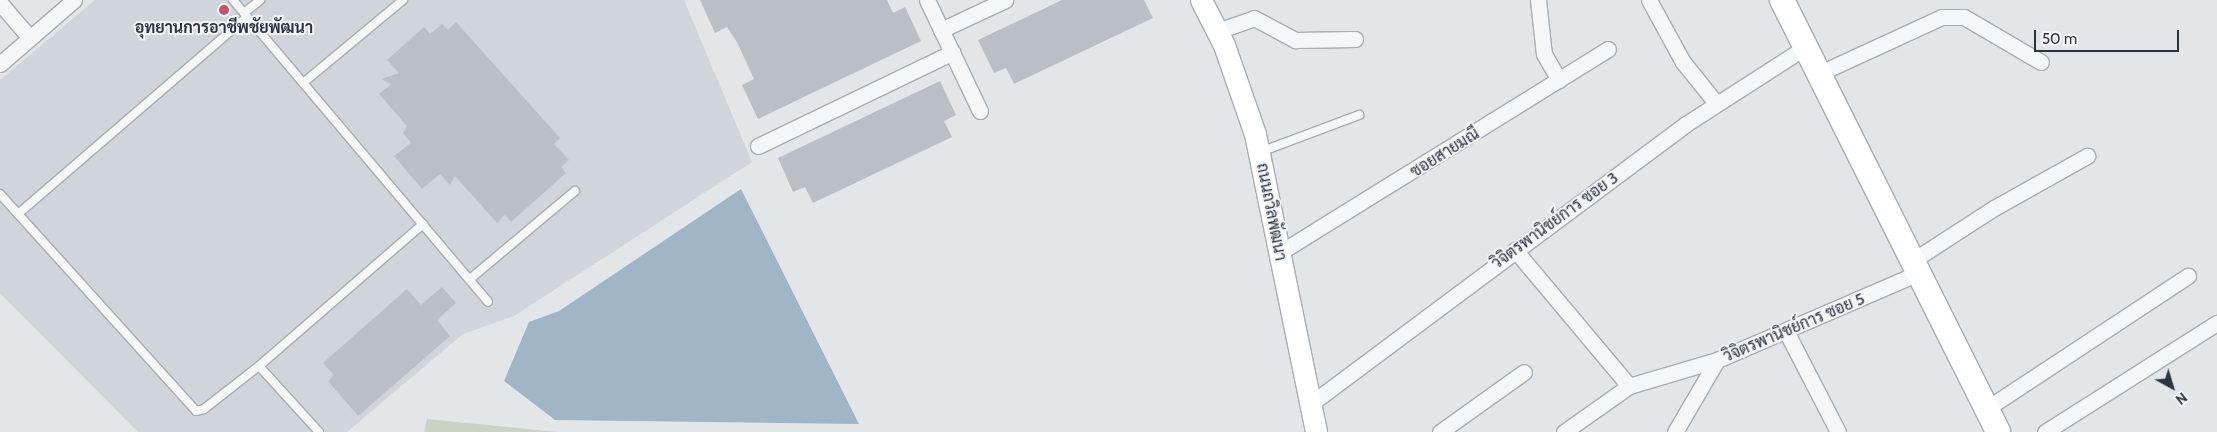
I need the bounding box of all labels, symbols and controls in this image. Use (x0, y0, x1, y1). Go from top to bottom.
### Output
marker: อุทยานการอาชีพชัยพัฒนา (218, 4, 230, 16)
place label: อุทยานการอาชีพชัยพัฒนา (135, 18, 313, 38)
scale bar (2037, 20, 2182, 52)
text: 50 m (2042, 30, 2077, 48)
street label: ซอยสายมณี (1407, 124, 1483, 182)
street label: ถนนถวิลพัฒนา (1252, 161, 1290, 263)
street label: วิจิตรพานิชย์การ ซอย 3 (1488, 169, 1622, 273)
street label: วิจิตรพานิชย์การ ซอย 5 (1720, 289, 1868, 367)
north arrow (2147, 362, 2197, 412)
text: N (2172, 389, 2191, 409)

